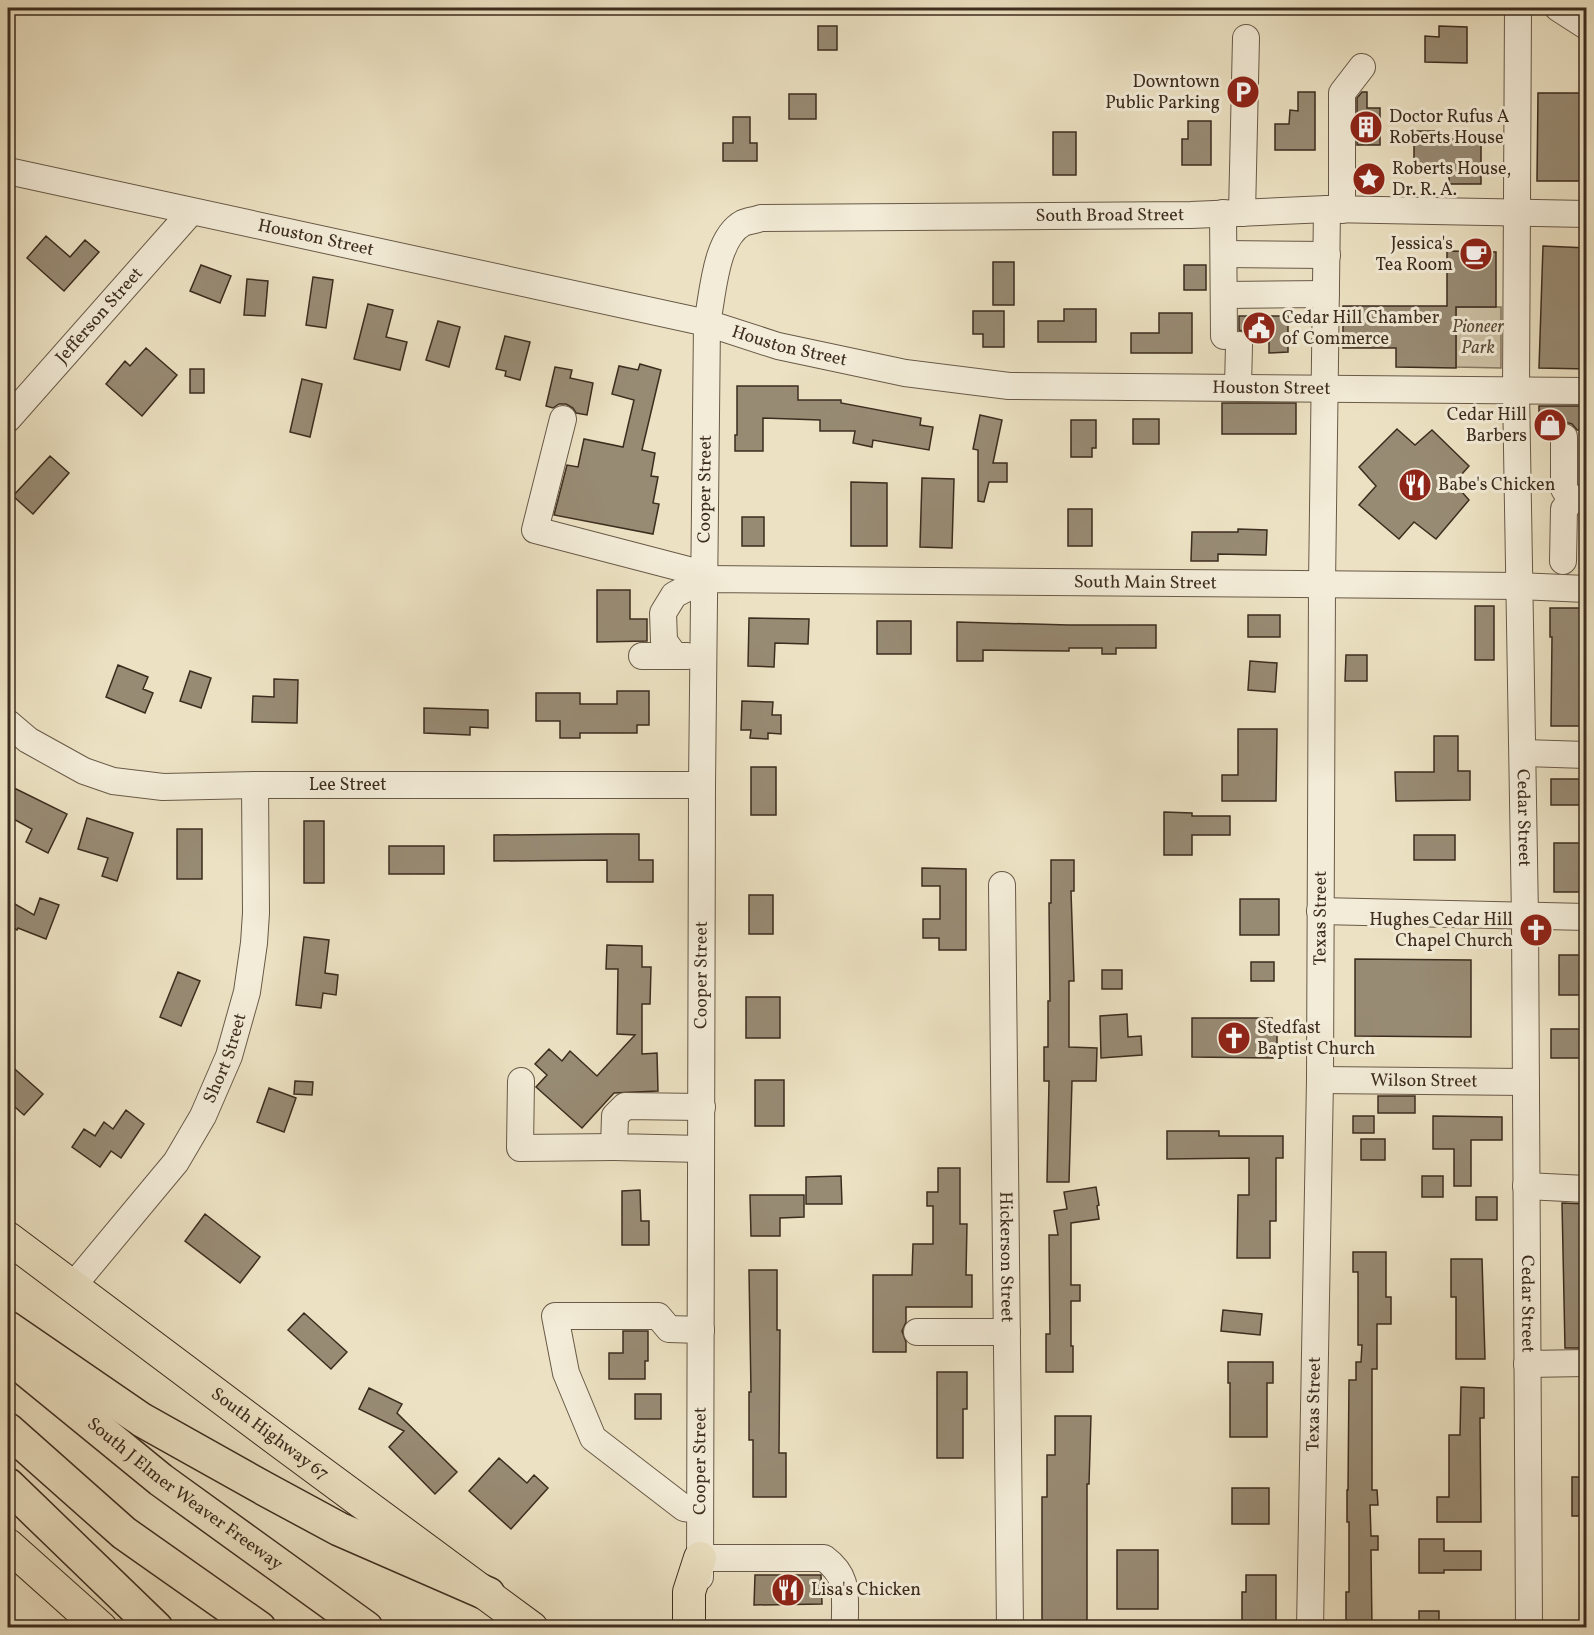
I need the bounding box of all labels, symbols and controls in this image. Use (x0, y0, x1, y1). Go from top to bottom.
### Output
place label: Downtown Public Parking (1105, 70, 1220, 116)
parking icon: Downtown Public Parking (1225, 74, 1261, 110)
place label: Doctor Rufus A Roberts House (1389, 105, 1510, 151)
building icon: Doctor Rufus A Roberts House (1348, 109, 1384, 145)
place label: Roberts House, Dr. R. A. (1392, 157, 1511, 203)
place icon: Roberts House, Dr. R. A. (1351, 161, 1387, 197)
street label: South Broad Street (1035, 203, 1184, 229)
street label: Houston Street (255, 213, 376, 263)
place label: Jessica's Tea Room (1376, 232, 1453, 278)
cafe icon: Jessica's Tea Room (1458, 236, 1494, 272)
street label: Jefferson Street (50, 262, 149, 369)
place label: Cedar Hill Chamber of Commerce (1282, 306, 1440, 352)
public building icon: Cedar Hill Chamber of Commerce (1241, 310, 1277, 346)
park label: Pioneer Park (1452, 315, 1504, 361)
street label: Houston Street (728, 319, 849, 373)
street label: Houston Street (1212, 375, 1331, 401)
place label: Cedar Hill Barbers (1447, 403, 1527, 449)
shop icon: Cedar Hill Barbers (1532, 407, 1568, 443)
street label: Cooper Street (692, 435, 718, 543)
restaurant icon: Babe's Chicken (1397, 467, 1433, 503)
place label: Babe's Chicken (1438, 473, 1556, 498)
street label: South Main Street (1074, 570, 1217, 596)
street label: Cedar Street (1510, 769, 1537, 867)
street label: Lee Street (309, 773, 387, 798)
street label: Texas Street (1308, 871, 1333, 966)
place label: Hughes Cedar Hill Chapel Church (1369, 908, 1513, 954)
church icon: Hughes Cedar Hill Chapel Church (1518, 912, 1554, 948)
street label: Cooper Street (689, 921, 714, 1029)
street label: Short Street (197, 1010, 253, 1108)
place label: Stedfast Baptist Church (1257, 1016, 1376, 1062)
church icon: Stedfast Baptist Church (1216, 1020, 1252, 1056)
street label: Wilson Street (1370, 1068, 1478, 1094)
street label: Hickerson Street (993, 1191, 1019, 1323)
street label: Cedar Street (1514, 1255, 1540, 1353)
street label: Texas Street (1301, 1356, 1327, 1452)
street label: South Highway 67 (205, 1382, 334, 1486)
street label: Cooper Street (688, 1407, 713, 1515)
street label: South J Elmer Weaver Freeway (81, 1412, 288, 1577)
restaurant icon: Lisa's Chicken (770, 1572, 806, 1608)
place label: Lisa's Chicken (811, 1578, 921, 1603)

